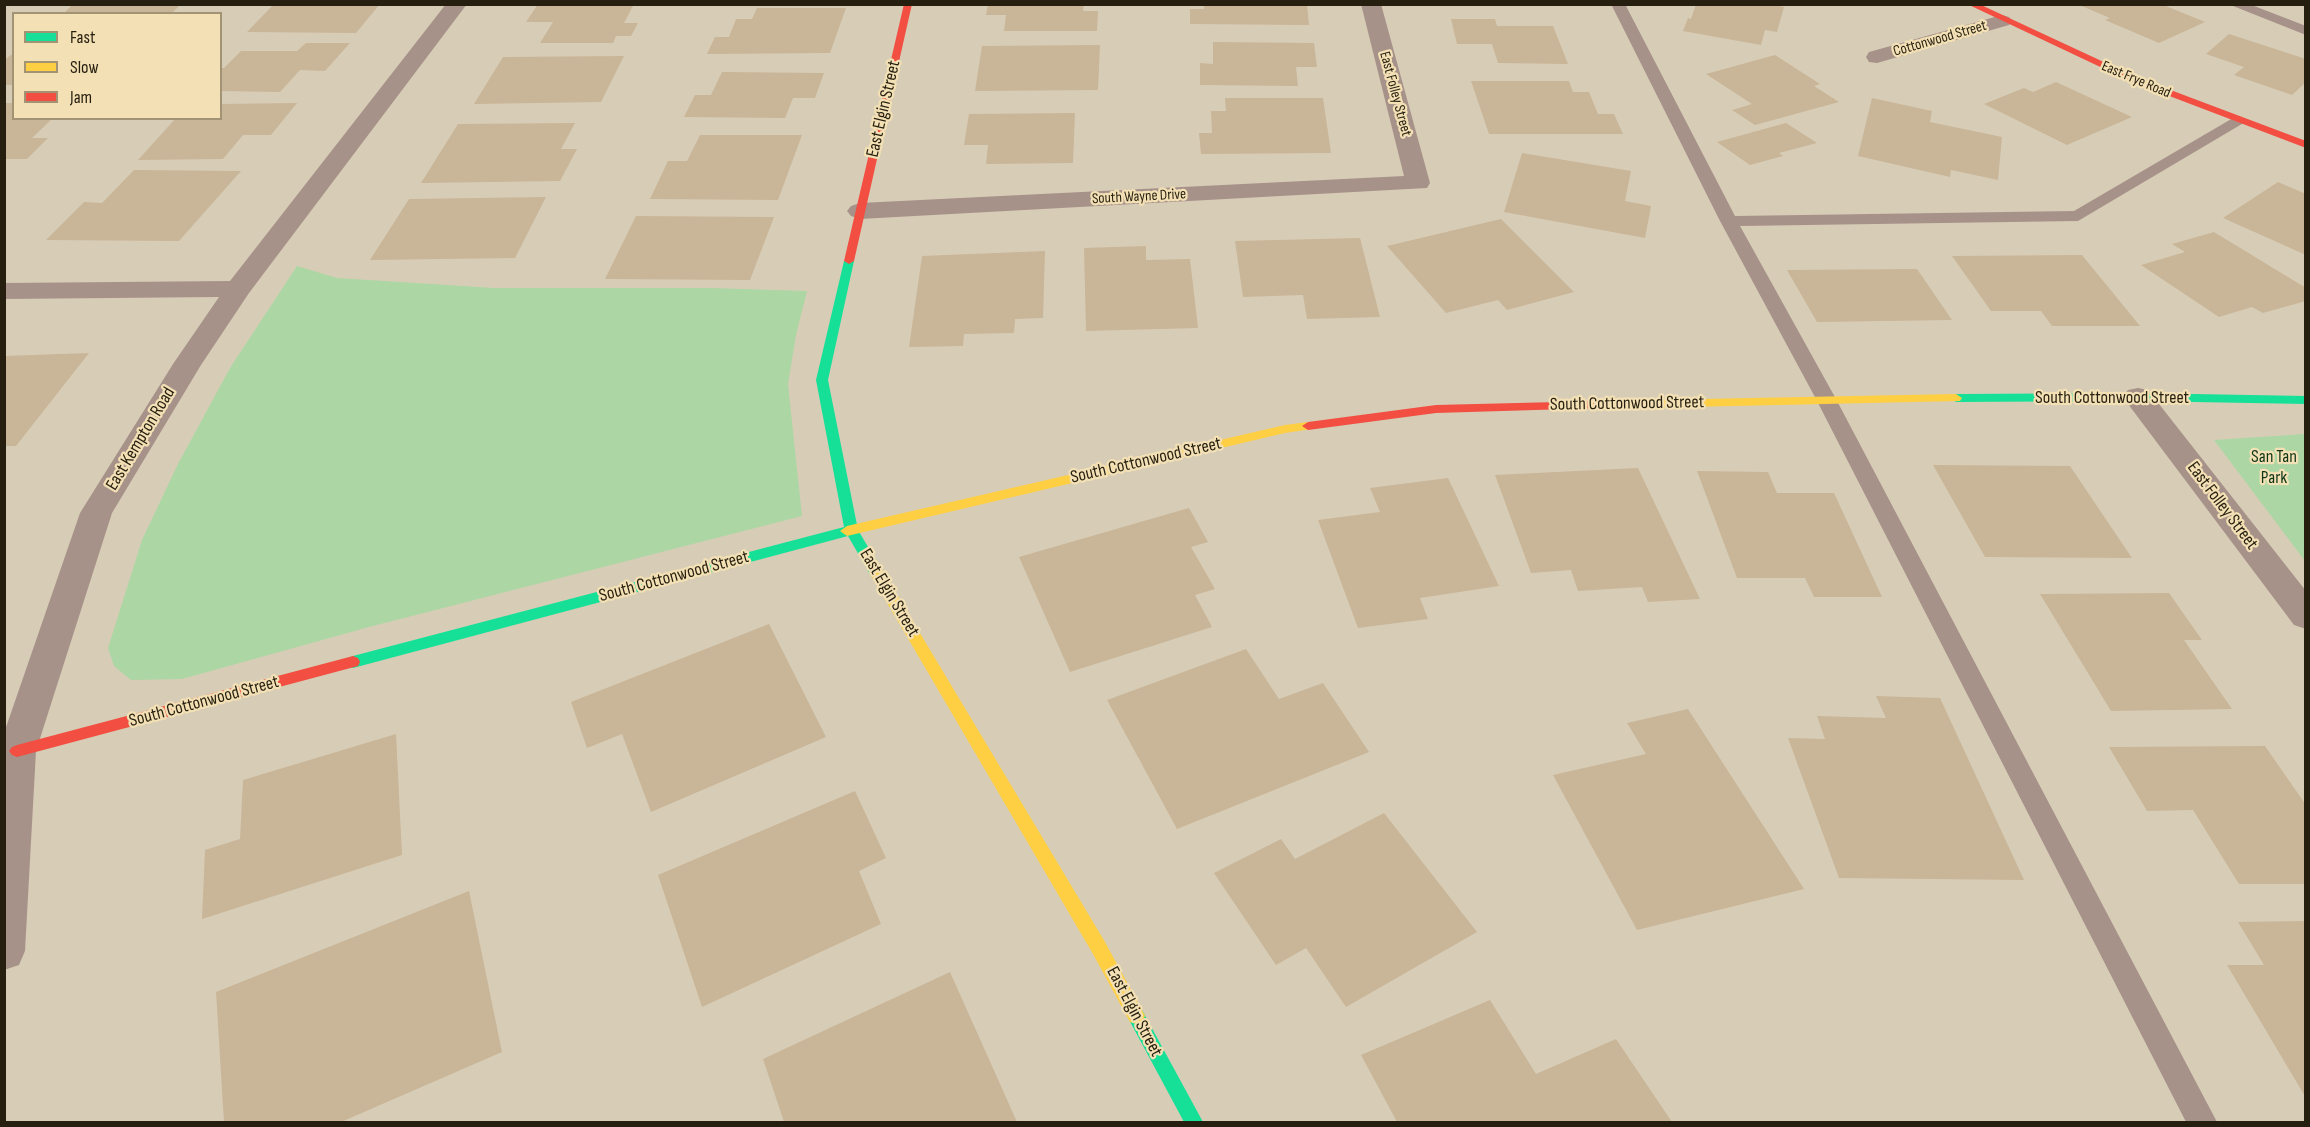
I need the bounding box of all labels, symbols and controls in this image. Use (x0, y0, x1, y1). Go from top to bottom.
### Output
legend (12, 12, 222, 120)
street label: Cottonwood Street (1891, 17, 1989, 61)
text: Fast (70, 27, 95, 48)
street label: East Folley Street (1375, 50, 1415, 138)
text: Slow (70, 57, 99, 78)
street label: East Frye Road (2099, 57, 2173, 103)
street label: East Elgin Street (862, 58, 906, 160)
text: Jam (70, 87, 92, 108)
street label: South Wayne Drive (1092, 186, 1186, 208)
street label: East Kempton Road (102, 384, 180, 494)
street label: South Cottonwood Street (2035, 387, 2189, 409)
street label: South Cottonwood Street (1550, 392, 1704, 416)
street label: South Cottonwood Street (1068, 433, 1224, 489)
park label: San Tan Park (2251, 446, 2297, 488)
street label: East Folley Street (2182, 458, 2262, 554)
street label: East Elgin Street (854, 545, 924, 641)
street label: South Cottonwood Street (597, 547, 751, 607)
street label: South Cottonwood Street (127, 672, 281, 732)
street label: East Elgin Street (1101, 963, 1167, 1061)

